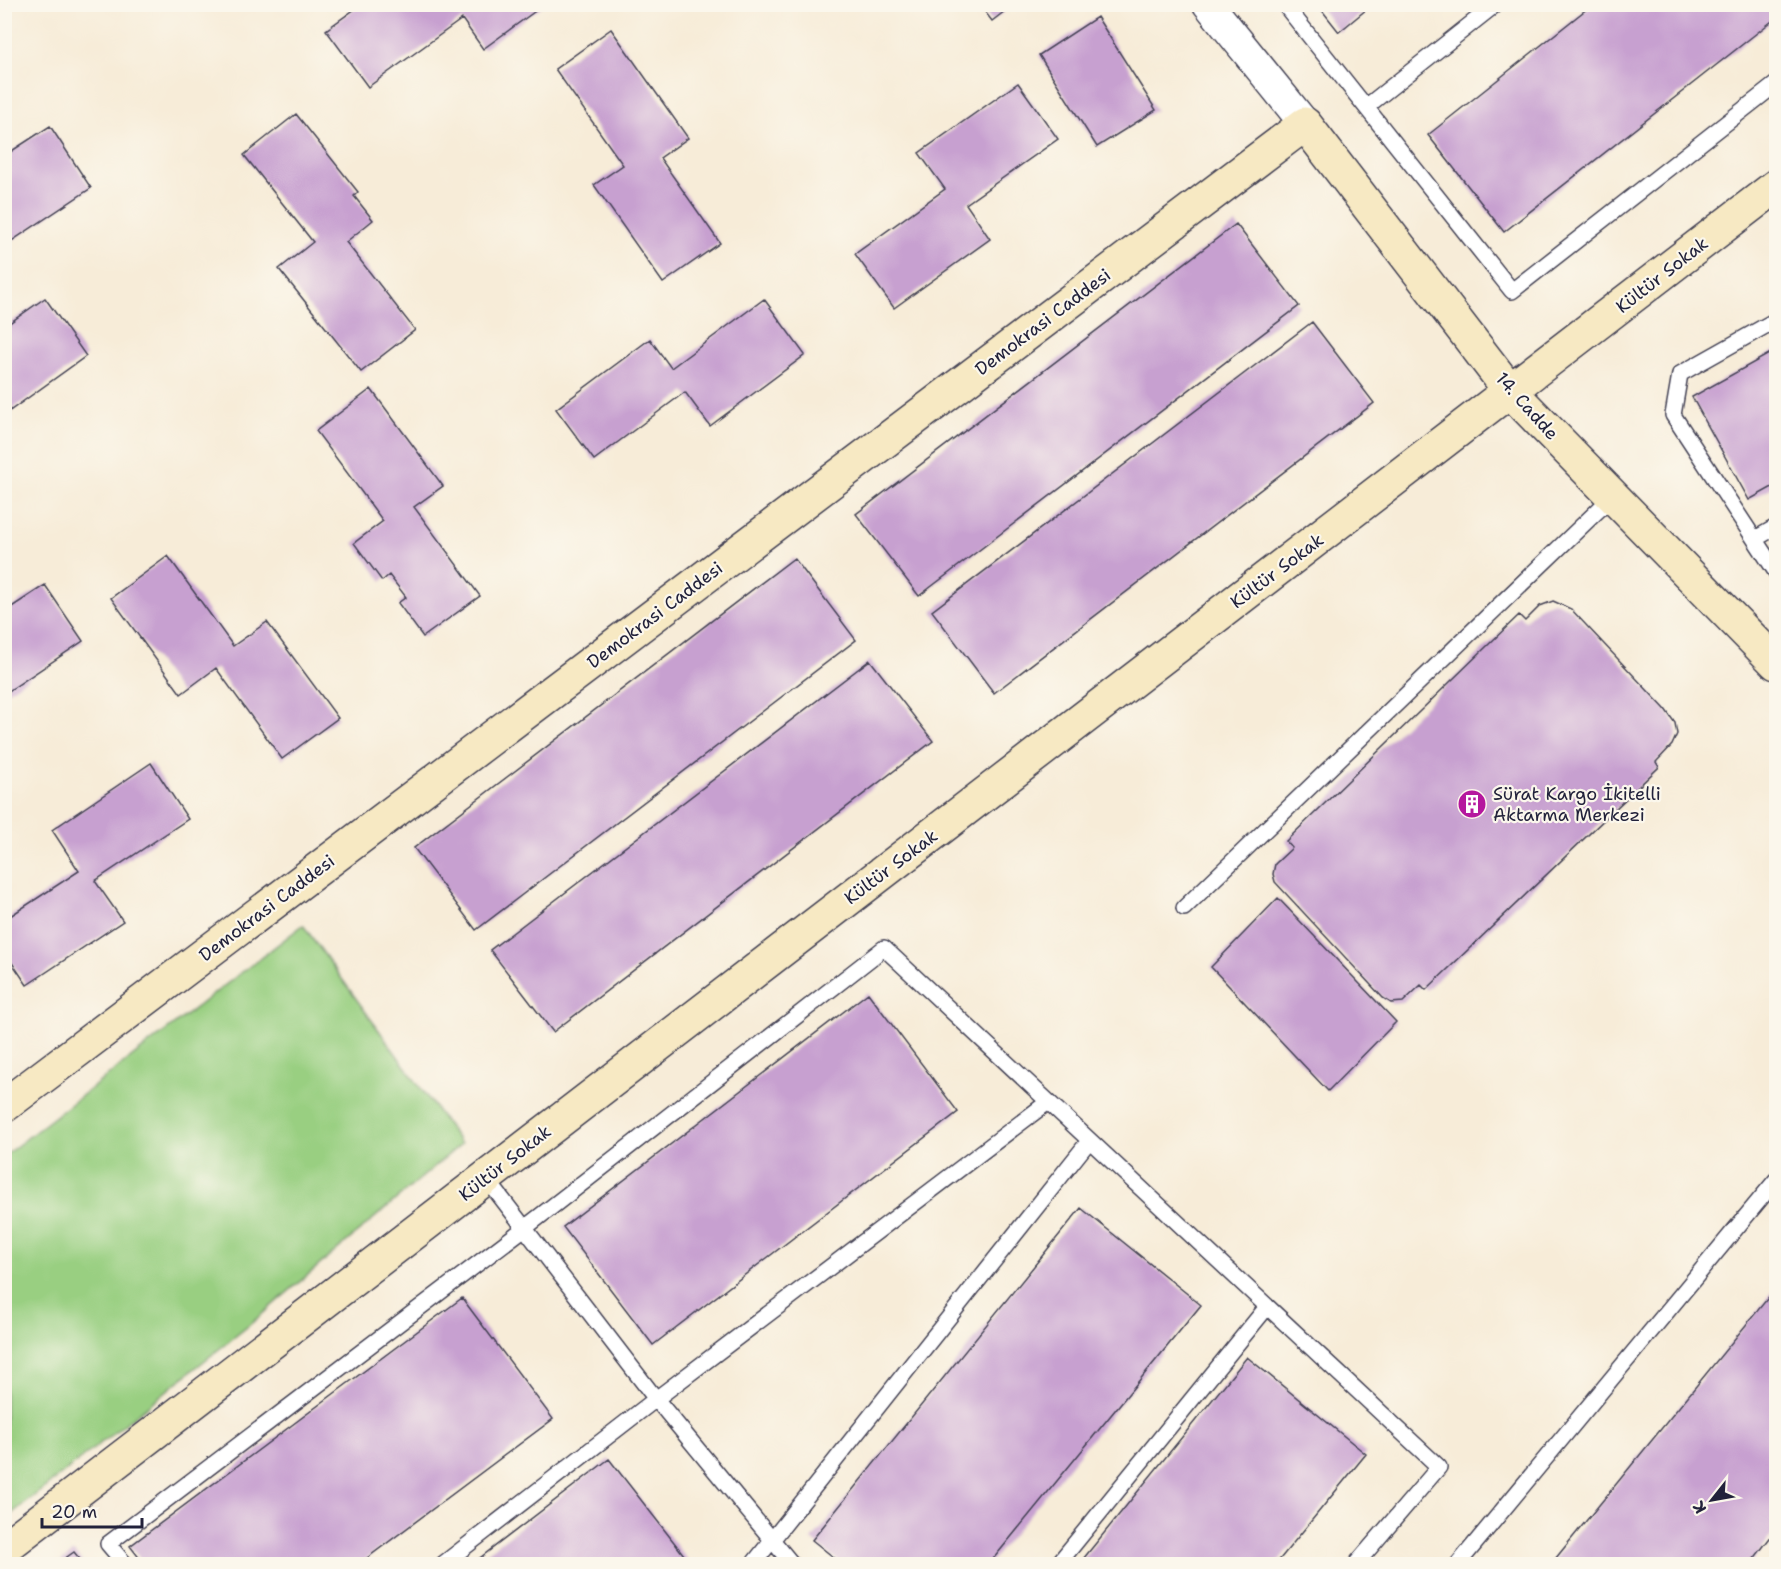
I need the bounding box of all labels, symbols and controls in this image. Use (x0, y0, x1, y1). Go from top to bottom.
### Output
street label: Kültür Sokak (1611, 231, 1713, 319)
street label: Demokrasi Caddesi (970, 263, 1116, 381)
street label: 14. Cadde (1490, 367, 1564, 445)
street label: Kültür Sokak (1225, 528, 1329, 614)
street label: Demokrasi Caddesi (582, 556, 728, 674)
place label: Sürat Kargo İkitelli Aktarma Merkezi (1493, 782, 1661, 827)
building icon: Sürat Kargo İkitelli Aktarma Merkezi (1456, 788, 1488, 820)
street label: Kültür Sokak (839, 824, 943, 910)
street label: Demokrasi Caddesi (194, 849, 340, 967)
street label: Kültür Sokak (454, 1119, 556, 1207)
north arrow (1682, 1470, 1742, 1530)
scale bar (42, 1491, 142, 1529)
text: K (1688, 1497, 1711, 1518)
text: 20 m (51, 1500, 97, 1524)

